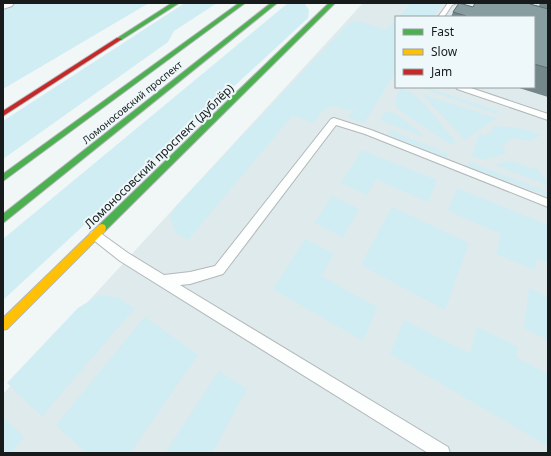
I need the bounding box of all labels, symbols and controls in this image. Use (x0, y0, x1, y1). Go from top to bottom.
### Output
legend (395, 16, 535, 88)
text: Fast (431, 23, 455, 40)
text: Slow (431, 43, 458, 60)
street label: Ломоносовский проспект (79, 57, 185, 147)
text: Jam (430, 63, 452, 80)
street label: Ломоносовский проспект (дублёр) (81, 80, 238, 232)

